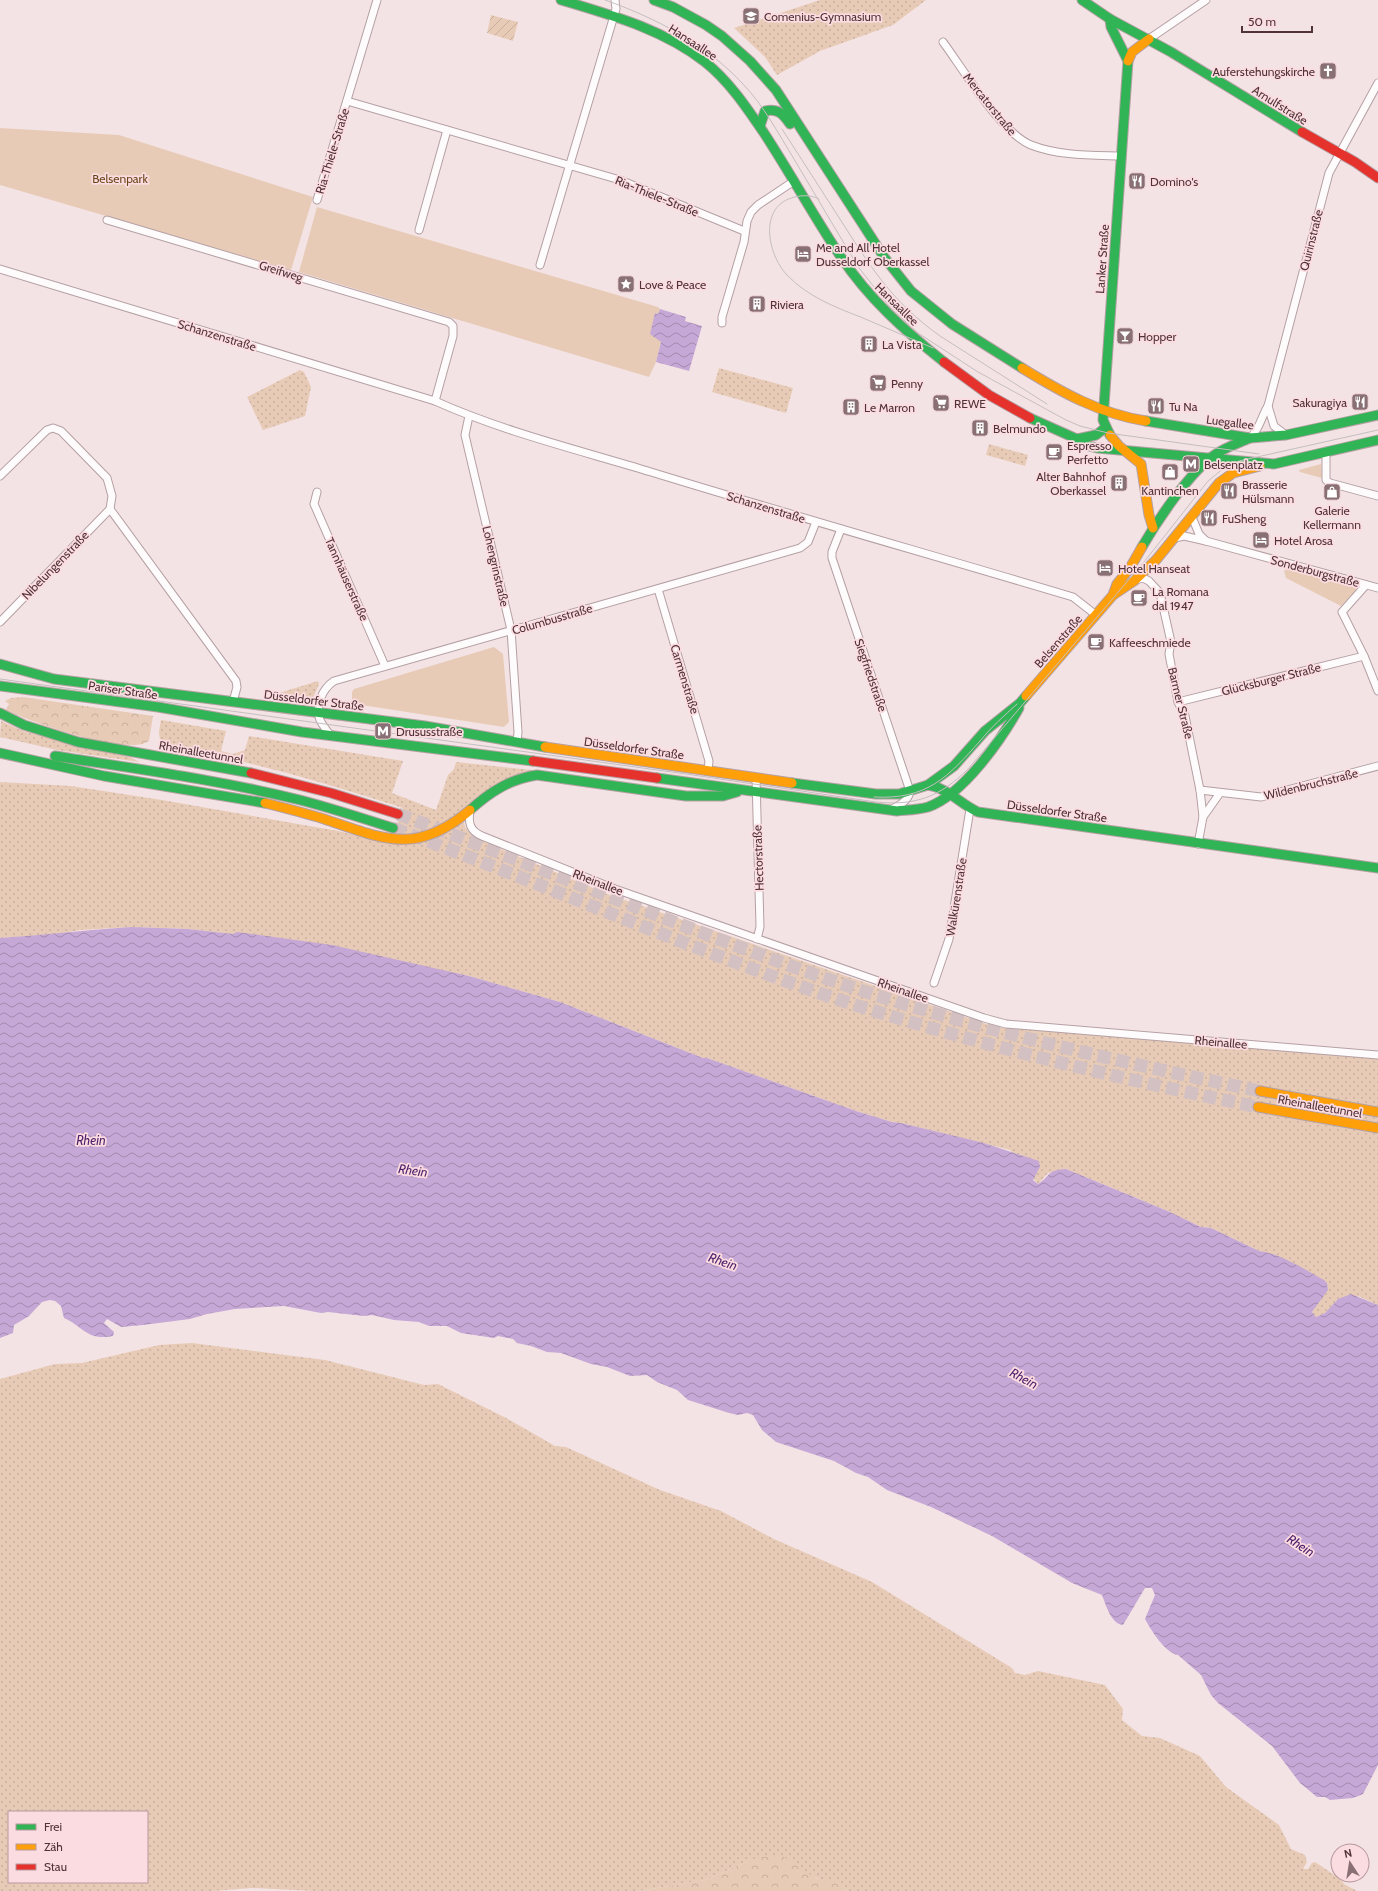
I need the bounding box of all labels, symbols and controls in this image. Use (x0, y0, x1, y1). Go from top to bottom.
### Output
school or university icon: Comenius-Gymnasium (741, 6, 761, 26)
scale bar (1242, 8, 1312, 34)
place label: Comenius-Gymnasium (764, 9, 881, 24)
text: 50 m (1248, 14, 1276, 29)
street label: Hansaallee (666, 21, 720, 63)
church icon: Auferstehungskirche (1318, 61, 1338, 81)
place label: Auferstehungskirche (1212, 64, 1315, 79)
street label: Mercatorstraße (960, 70, 1020, 138)
street label: Arnulfstraße (1250, 82, 1310, 128)
street label: Ria-Thiele-Straße (312, 106, 352, 196)
park label: Belsenpark (92, 171, 148, 186)
restaurant icon: Domino's (1127, 171, 1147, 191)
street label: Ria-Thiele-Straße (613, 172, 701, 220)
place label: Domino's (1150, 174, 1198, 189)
street label: Quirinstraße (1296, 208, 1326, 272)
street label: Lanker Straße (1092, 224, 1112, 294)
place label: Me and All Hotel Dusseldorf Oberkassel (816, 240, 929, 269)
hotel icon: Me and All Hotel Dusseldorf Oberkassel (793, 244, 813, 264)
street label: Greifweg (257, 257, 306, 285)
place icon: Love & Peace (616, 274, 636, 294)
place label: Love & Peace (639, 277, 706, 292)
street label: Hansaallee (872, 279, 922, 329)
building icon: Riviera (747, 294, 767, 314)
place label: Riviera (770, 297, 804, 312)
street label: Schanzenstraße (176, 316, 258, 354)
bar icon: Hopper (1115, 326, 1135, 346)
place label: Hopper (1138, 329, 1176, 344)
building icon: La Vista (859, 334, 879, 354)
place label: La Vista (882, 337, 922, 352)
supermarket icon: Penny (868, 373, 888, 393)
place label: Penny (891, 376, 923, 391)
restaurant icon: Sakuragiya (1350, 392, 1370, 412)
supermarket icon: REWE (931, 393, 951, 413)
place label: Sakuragiya (1293, 395, 1347, 410)
place label: REWE (954, 396, 986, 411)
restaurant icon: Tu Na (1146, 396, 1166, 416)
building icon: Le Marron (841, 397, 861, 417)
place label: Tu Na (1169, 399, 1198, 414)
place label: Le Marron (864, 400, 915, 415)
street label: Luegallee (1205, 412, 1255, 432)
building icon: Belmundo (970, 418, 990, 438)
place label: Belmundo (993, 421, 1046, 436)
place label: Espresso Perfetto (1067, 438, 1112, 467)
cafe icon: Espresso Perfetto (1044, 442, 1064, 462)
metro station icon: Belsenplatz (1181, 454, 1201, 474)
place label: Belsenplatz (1204, 457, 1263, 472)
shop icon: Kantinchen (1160, 462, 1180, 482)
place label: Alter Bahnhof Oberkassel (1036, 469, 1106, 498)
building icon: Alter Bahnhof Oberkassel (1109, 473, 1129, 493)
place label: Brasserie Hülsmann (1242, 477, 1294, 506)
restaurant icon: Brasserie Hülsmann (1219, 481, 1239, 501)
shop icon: Galerie Kellermann (1322, 482, 1342, 502)
place label: Kantinchen (1141, 483, 1199, 498)
street label: Schanzenstraße (725, 488, 807, 526)
place label: Galerie Kellermann (1303, 503, 1361, 532)
restaurant icon: FuSheng (1199, 508, 1219, 528)
place label: FuSheng (1222, 511, 1267, 526)
street label: Lohengrinstraße (479, 524, 513, 608)
street label: Nibelungenstraße (18, 527, 92, 603)
hotel icon: Hotel Arosa (1251, 530, 1271, 550)
place label: Hotel Arosa (1274, 533, 1333, 548)
street label: Tannhäuserstraße (322, 535, 372, 623)
street label: Sonderburgstraße (1269, 552, 1361, 590)
hotel icon: Hotel Hanseat (1095, 558, 1115, 578)
place label: Hotel Hanseat (1118, 561, 1190, 576)
place label: La Romana dal 1947 (1152, 584, 1209, 613)
cafe icon: La Romana dal 1947 (1129, 588, 1149, 608)
street label: Columbusstraße (510, 600, 594, 638)
street label: Belsenstraße (1031, 611, 1085, 671)
cafe icon: Kaffeeschmiede (1086, 632, 1106, 652)
place label: Kaffeeschmiede (1109, 635, 1191, 650)
street label: Siegfriedstraße (852, 637, 890, 713)
street label: Carmenstraße (667, 642, 703, 716)
street label: Glücksburger Straße (1220, 659, 1322, 699)
street label: Barmer Straße (1165, 666, 1197, 740)
street label: Pariser Straße (87, 678, 159, 702)
street label: Düsseldorfer Straße (263, 686, 365, 714)
metro station icon: Drususstraße (373, 721, 393, 741)
place label: Drususstraße (396, 724, 462, 739)
street label: Düsseldorfer Straße (583, 734, 685, 762)
street label: Rheinalleetunnel (158, 737, 245, 767)
street label: Wildenbruchstraße (1262, 765, 1360, 803)
street label: Düsseldorfer Straße (1006, 797, 1108, 825)
street label: Hectorstraße (749, 825, 767, 891)
street label: Walkürenstraße (942, 857, 970, 937)
street label: Rheinallee (571, 866, 625, 898)
street label: Rheinallee (876, 974, 930, 1006)
street label: Rheinallee (1194, 1032, 1248, 1052)
street label: Rheinalleetunnel (1277, 1091, 1364, 1121)
water label: Rhein (76, 1132, 106, 1148)
water label: Rhein (397, 1160, 429, 1180)
water label: Rhein (707, 1249, 739, 1273)
water label: Rhein (1007, 1364, 1041, 1392)
water label: Rhein (1284, 1530, 1318, 1560)
legend (8, 1811, 148, 1883)
text: Frei (44, 1819, 62, 1834)
text: Zäh (44, 1839, 63, 1854)
north arrow (1330, 1843, 1370, 1883)
text: N (1343, 1846, 1353, 1861)
text: Stau (44, 1859, 67, 1874)

